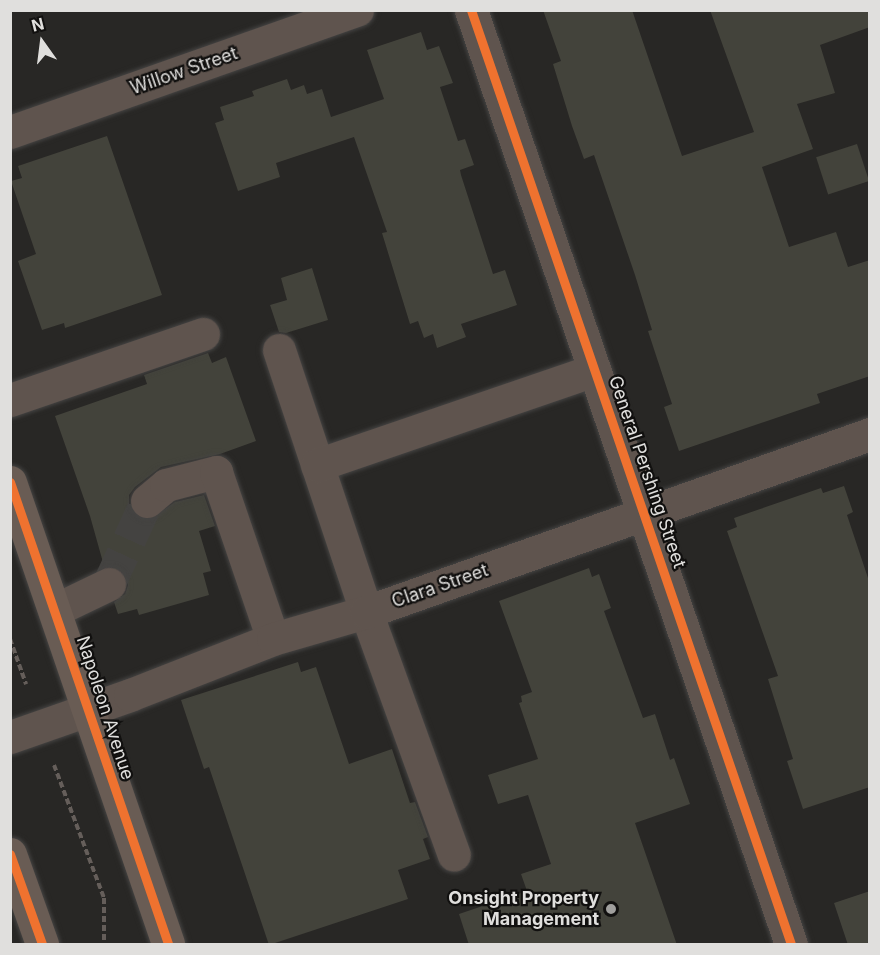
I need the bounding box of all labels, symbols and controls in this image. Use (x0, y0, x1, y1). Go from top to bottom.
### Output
north arrow (12, 12, 72, 72)
text: N (29, 13, 46, 36)
street label: Willow Street (128, 43, 240, 99)
street label: General Pershing Street (604, 373, 690, 571)
street label: Clara Street (389, 559, 491, 613)
street label: Napoleon Avenue (72, 633, 138, 783)
place label: Onsight Property Management (448, 888, 599, 930)
marker: Onsight Property Management (604, 902, 618, 916)

